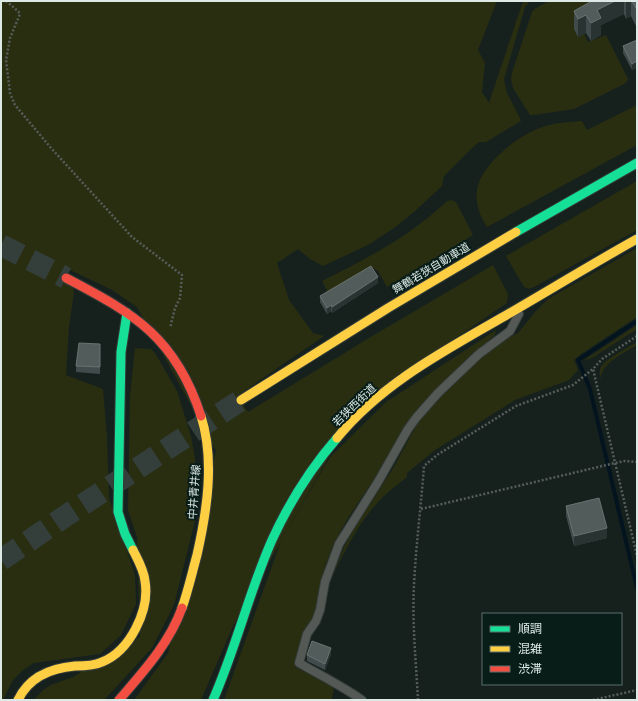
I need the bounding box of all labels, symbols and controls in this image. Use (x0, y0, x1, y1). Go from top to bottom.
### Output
street label: 舞鶴若狭自動車道 (390, 239, 472, 297)
street label: 若狭西街道 (329, 381, 379, 429)
street label: 中井青井線 (185, 464, 203, 520)
legend (482, 613, 622, 685)
text: 順調 (518, 621, 542, 637)
text: 混雑 (518, 641, 542, 657)
text: 渋滞 (518, 661, 542, 677)

